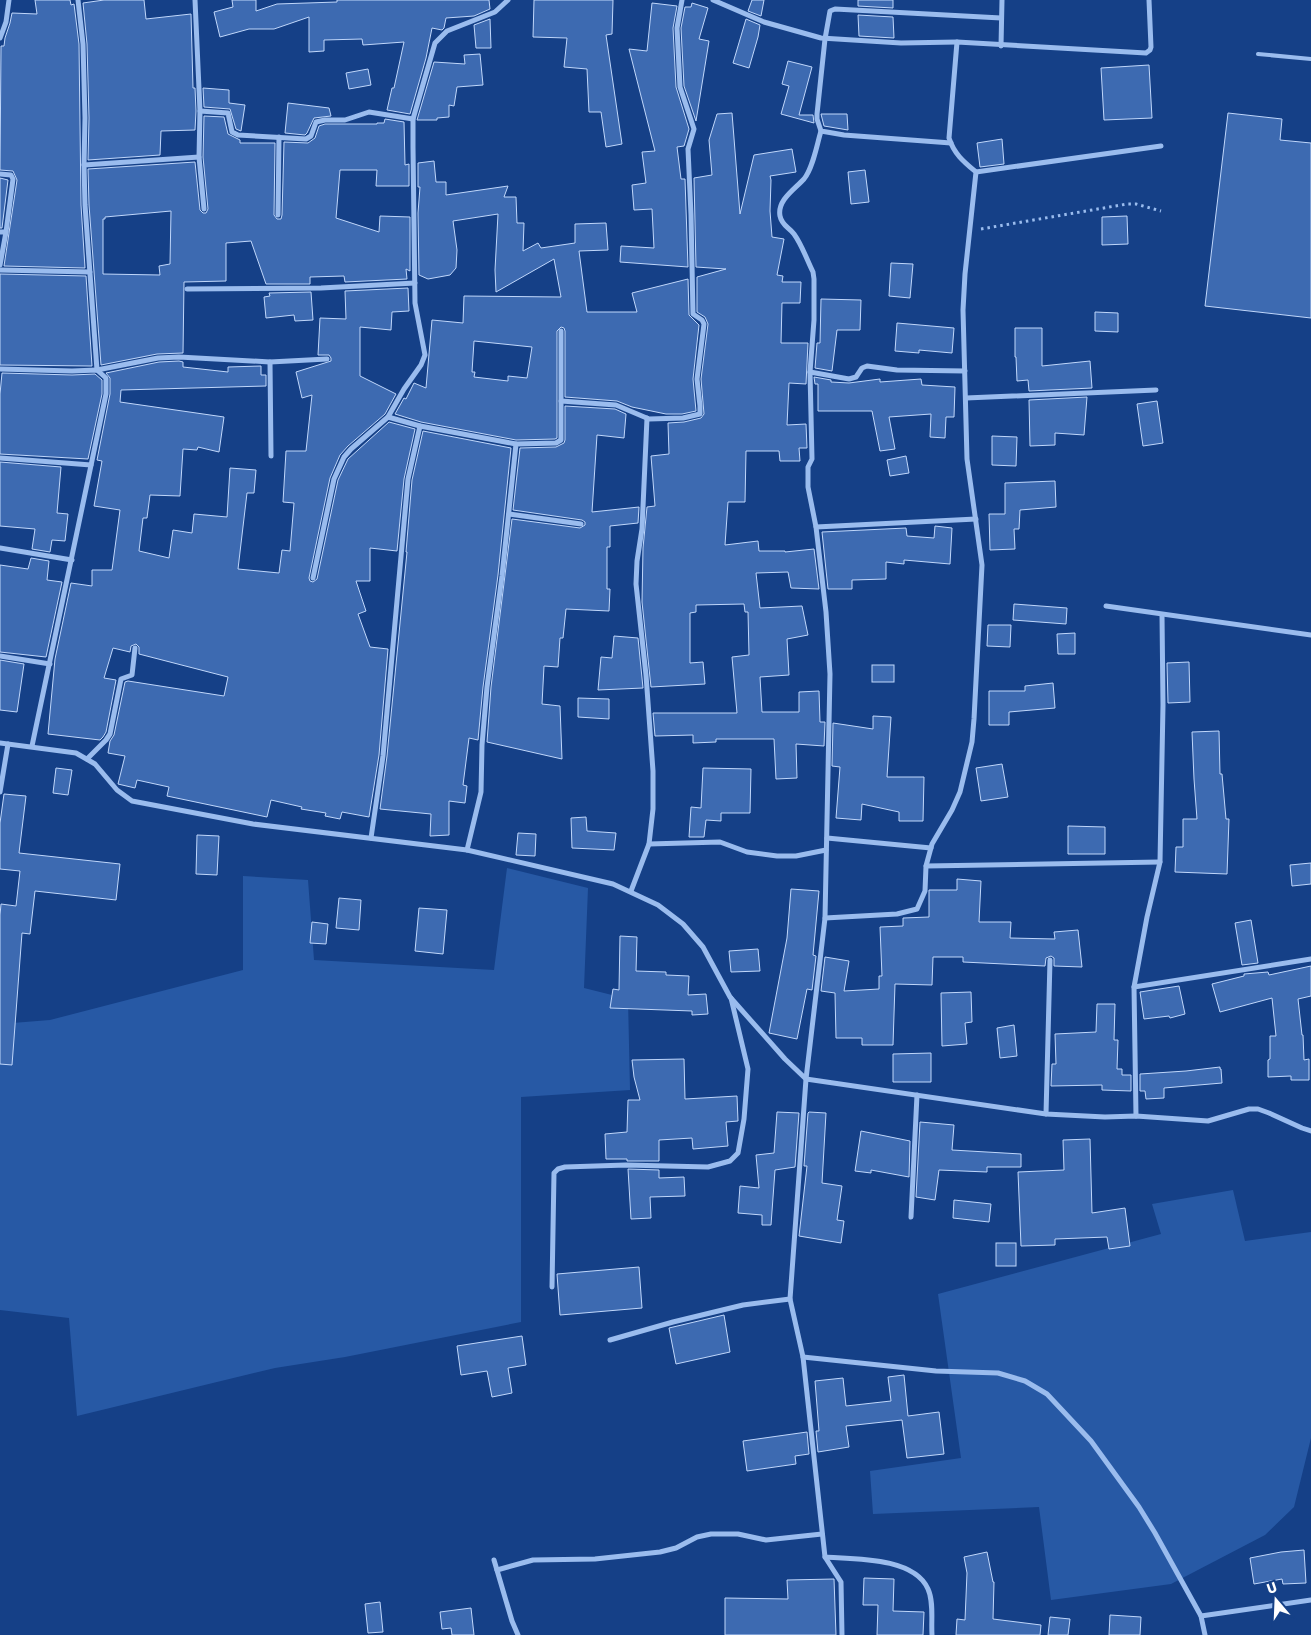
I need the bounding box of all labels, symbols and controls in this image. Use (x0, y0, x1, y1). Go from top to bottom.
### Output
north arrow (1251, 1575, 1301, 1625)
text: U (1264, 1577, 1280, 1599)

